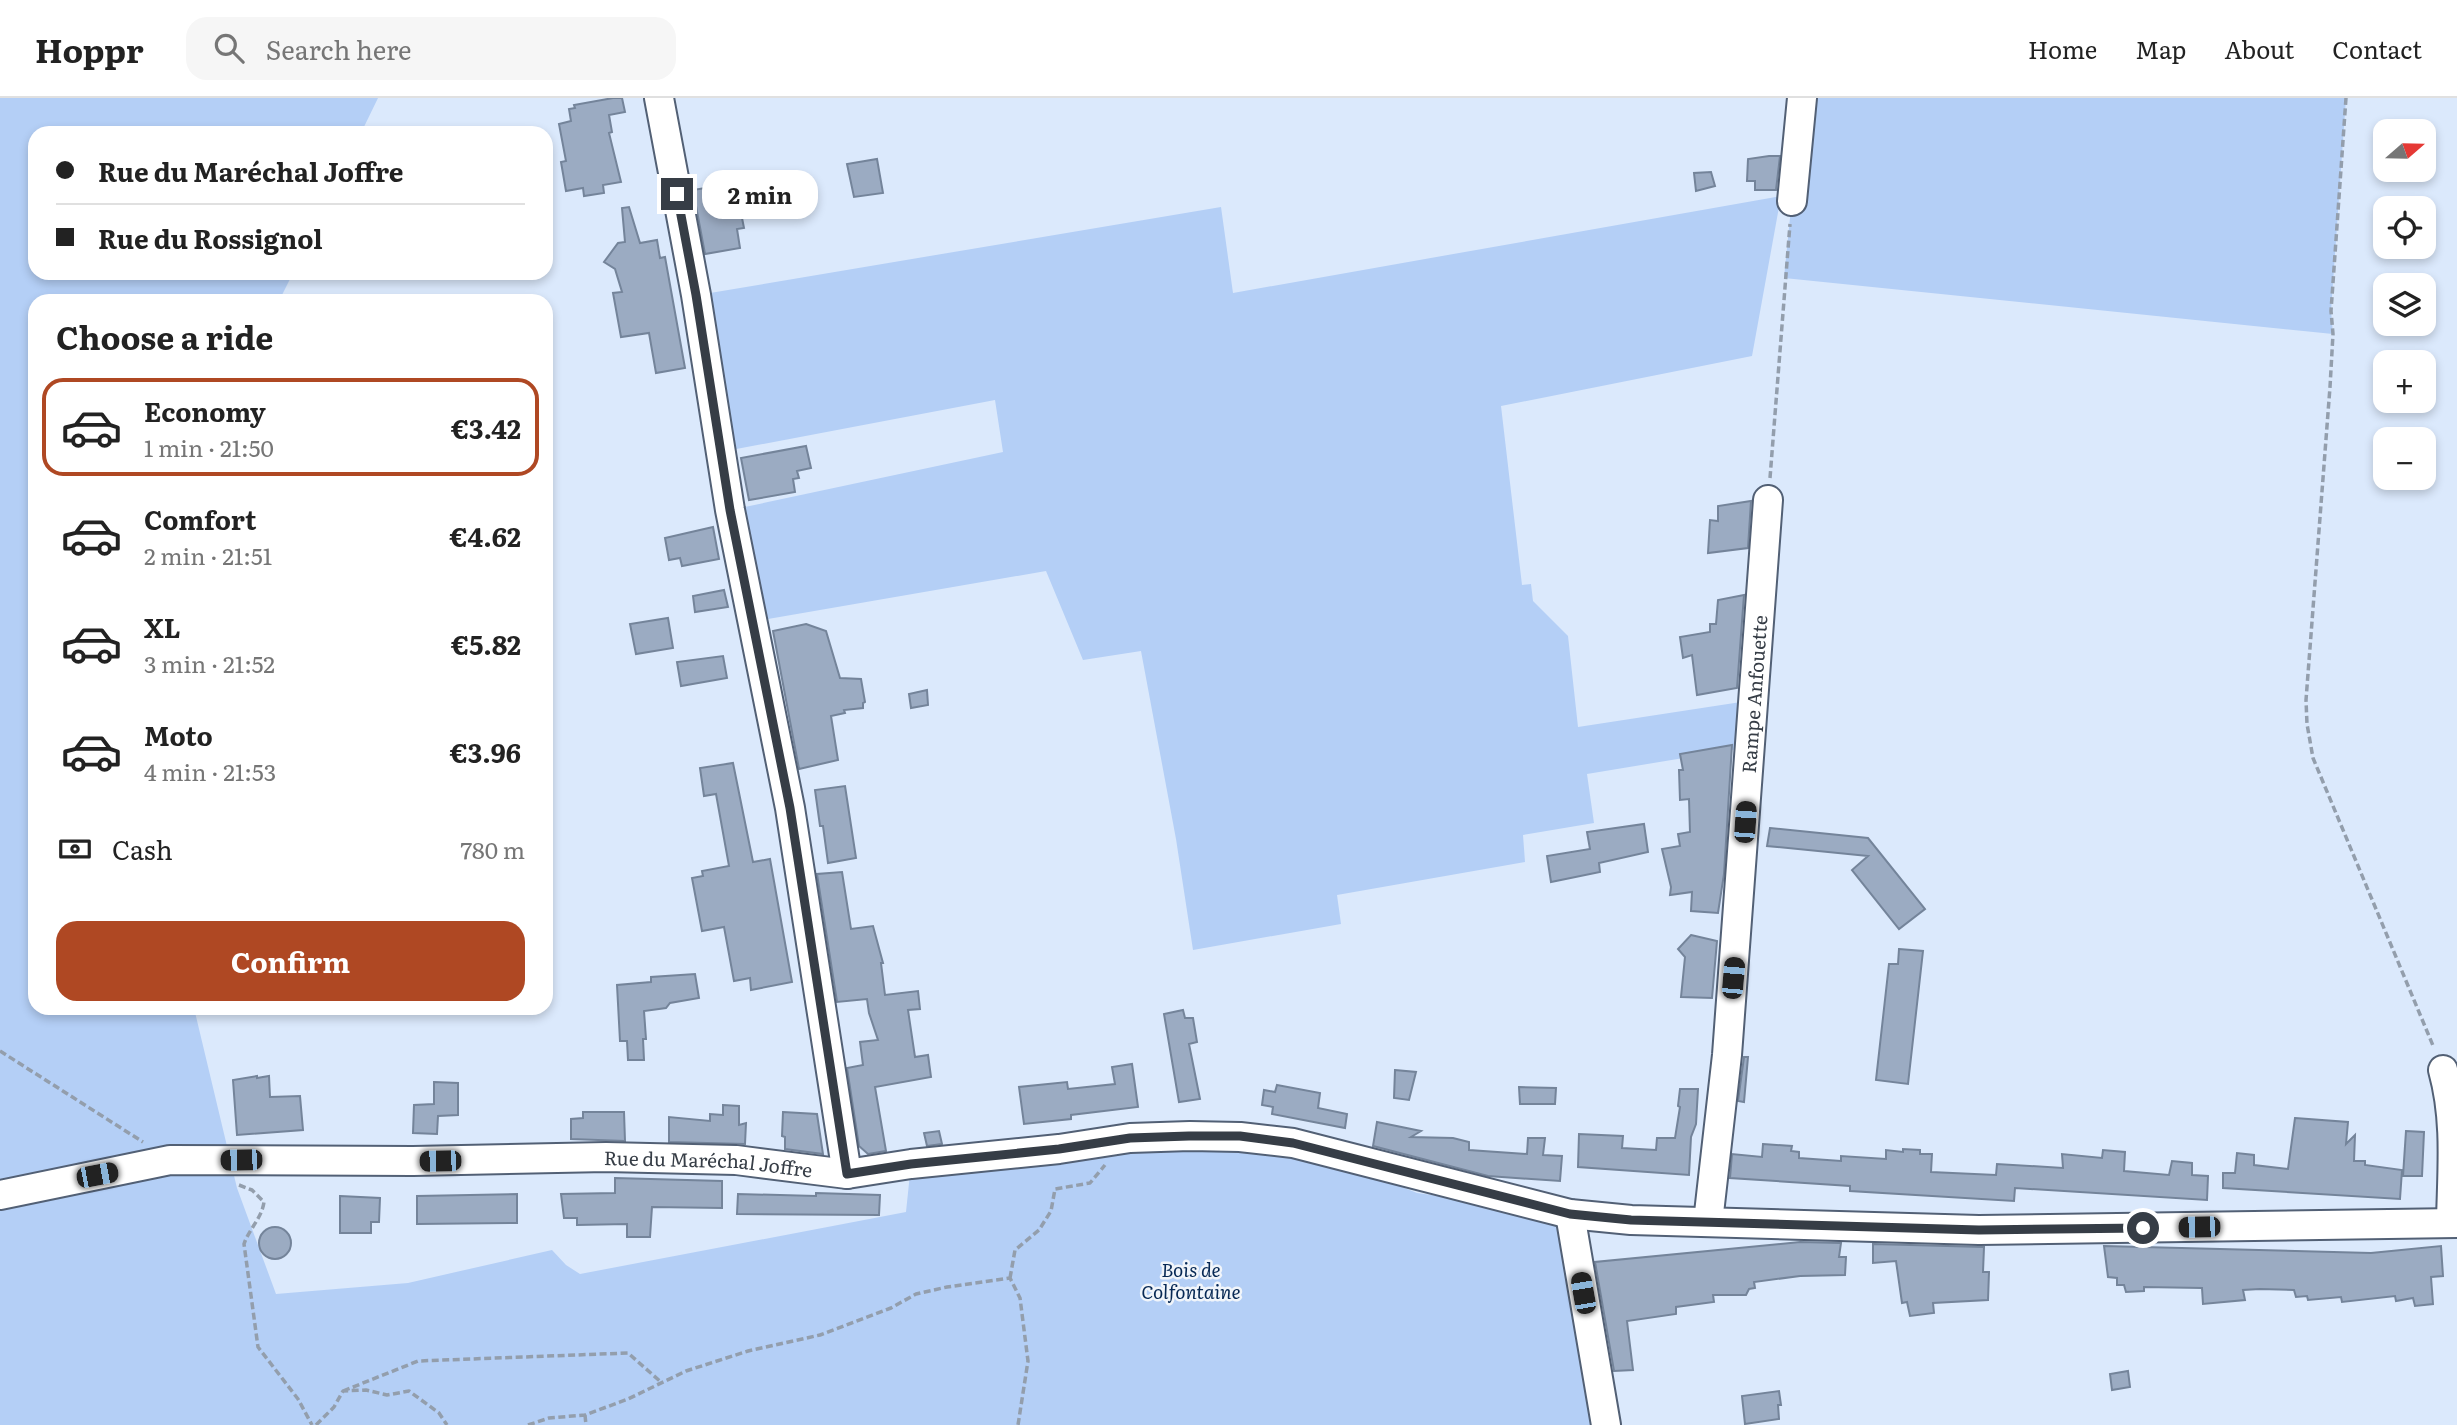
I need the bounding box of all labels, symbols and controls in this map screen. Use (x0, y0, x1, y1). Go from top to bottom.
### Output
search box (186, 17, 676, 80)
text: Hoppr (35, 24, 144, 73)
icon: search (210, 29, 248, 67)
text: Search here (266, 29, 412, 68)
text: Home (2028, 31, 2097, 66)
text: Map (2135, 31, 2186, 66)
text: About (2224, 31, 2294, 66)
text: Contact (2332, 31, 2422, 66)
north arrow (2373, 119, 2436, 182)
map controls (2373, 119, 2436, 490)
text: Rue du Maréchal Joffre (98, 151, 403, 190)
callout: 2 min (702, 170, 817, 218)
text: 2 min (728, 177, 792, 211)
route end (661, 178, 693, 210)
button: locate (2373, 196, 2436, 259)
text: Rue du Rossignol (98, 218, 323, 257)
button: layers (2373, 273, 2436, 336)
text: Choose a ride (56, 312, 273, 360)
button: + (2373, 350, 2436, 413)
text: Economy (144, 391, 266, 430)
icon: car (60, 396, 123, 459)
text: €3.42 (451, 408, 521, 447)
button: − (2373, 427, 2436, 490)
text: 1 min · 21:50 (144, 430, 274, 464)
text: Comfort (144, 499, 256, 538)
icon: car (60, 504, 123, 567)
text: €4.62 (450, 516, 521, 555)
text: 2 min · 21:51 (144, 538, 272, 572)
text: XL (144, 607, 181, 646)
icon: car (60, 612, 123, 675)
street label: Rampe Anfouette (1734, 614, 1773, 774)
text: €5.82 (451, 624, 521, 663)
text: 3 min · 21:52 (144, 646, 275, 680)
text: Moto (144, 715, 213, 754)
icon: car (60, 720, 123, 783)
text: €3.96 (450, 732, 521, 771)
text: 4 min · 21:53 (144, 754, 276, 788)
car (1734, 800, 1757, 844)
text: Cash (112, 829, 173, 868)
icon: cash (56, 830, 94, 868)
text: 780 m (460, 832, 525, 866)
button: Confirm (56, 921, 525, 1001)
car (1721, 956, 1746, 1000)
street label: Rue du Maréchal Joffre (604, 1143, 814, 1184)
car (220, 1149, 263, 1171)
car (419, 1150, 462, 1172)
car (75, 1161, 120, 1189)
route start (2127, 1212, 2159, 1244)
car (2178, 1216, 2221, 1238)
park label: Bois de Colfontaine (1141, 1255, 1241, 1305)
car (1570, 1270, 1597, 1316)

